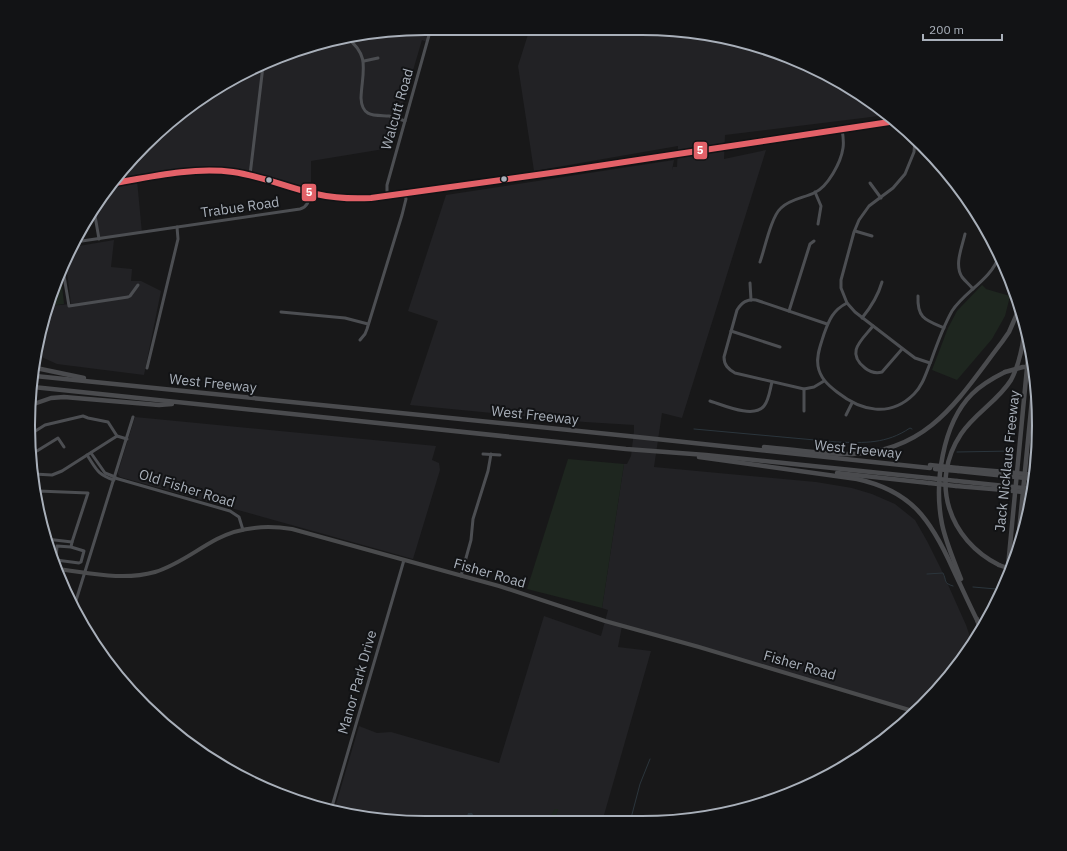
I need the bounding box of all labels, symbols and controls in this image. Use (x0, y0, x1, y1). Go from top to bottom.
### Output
scale bar (923, 16, 1002, 42)
text: 200 m (929, 22, 964, 37)
street label: Walcutt Road (377, 66, 417, 152)
line badge: 5 (693, 141, 708, 160)
text: 5 (697, 143, 704, 157)
unlabelled marker (499, 174, 509, 184)
unlabelled marker (264, 175, 274, 185)
line badge: 5 (301, 183, 317, 202)
text: 5 (306, 185, 313, 199)
street label: Trabue Road (200, 193, 280, 221)
street label: West Freeway (168, 369, 258, 397)
street label: Jack Nicklaus Freeway (991, 389, 1023, 533)
street label: West Freeway (490, 401, 580, 429)
street label: West Freeway (813, 435, 903, 463)
street label: Old Fisher Road (137, 465, 237, 511)
street label: Fisher Road (452, 554, 528, 592)
street label: Manor Park Drive (334, 628, 381, 736)
street label: Fisher Road (762, 646, 838, 684)

